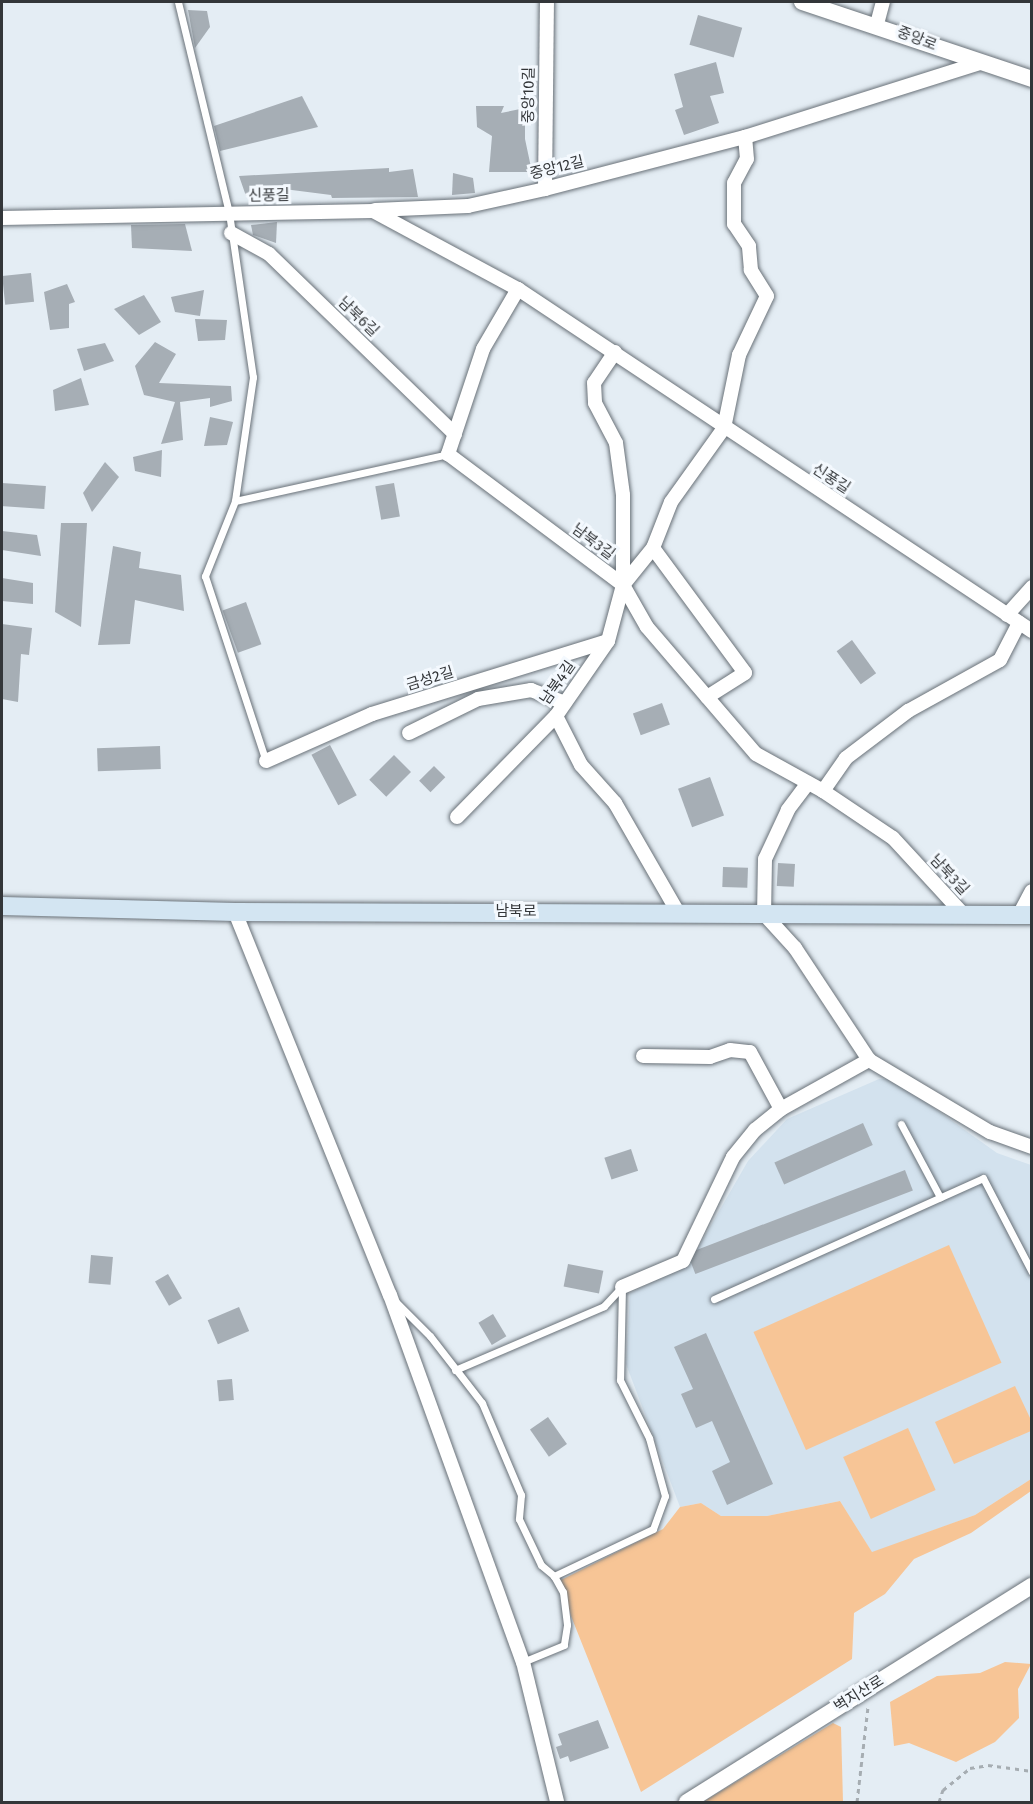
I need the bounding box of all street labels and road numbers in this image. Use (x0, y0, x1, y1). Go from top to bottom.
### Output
street label: 중앙로 (894, 23, 940, 55)
street label: 중앙10길 (520, 67, 538, 123)
street label: 중앙12길 (528, 153, 586, 183)
street label: 신풍길 (248, 187, 290, 205)
street label: 남북6길 (334, 293, 382, 341)
street label: 신풍길 (809, 460, 853, 498)
street label: 남북3길 (568, 520, 618, 564)
street label: 남북4길 (536, 658, 580, 708)
street label: 금성2길 (404, 663, 456, 695)
street label: 남북3길 (926, 851, 972, 899)
street label: 남북로 (495, 903, 537, 921)
street label: 벽지산로 (831, 1672, 887, 1716)

